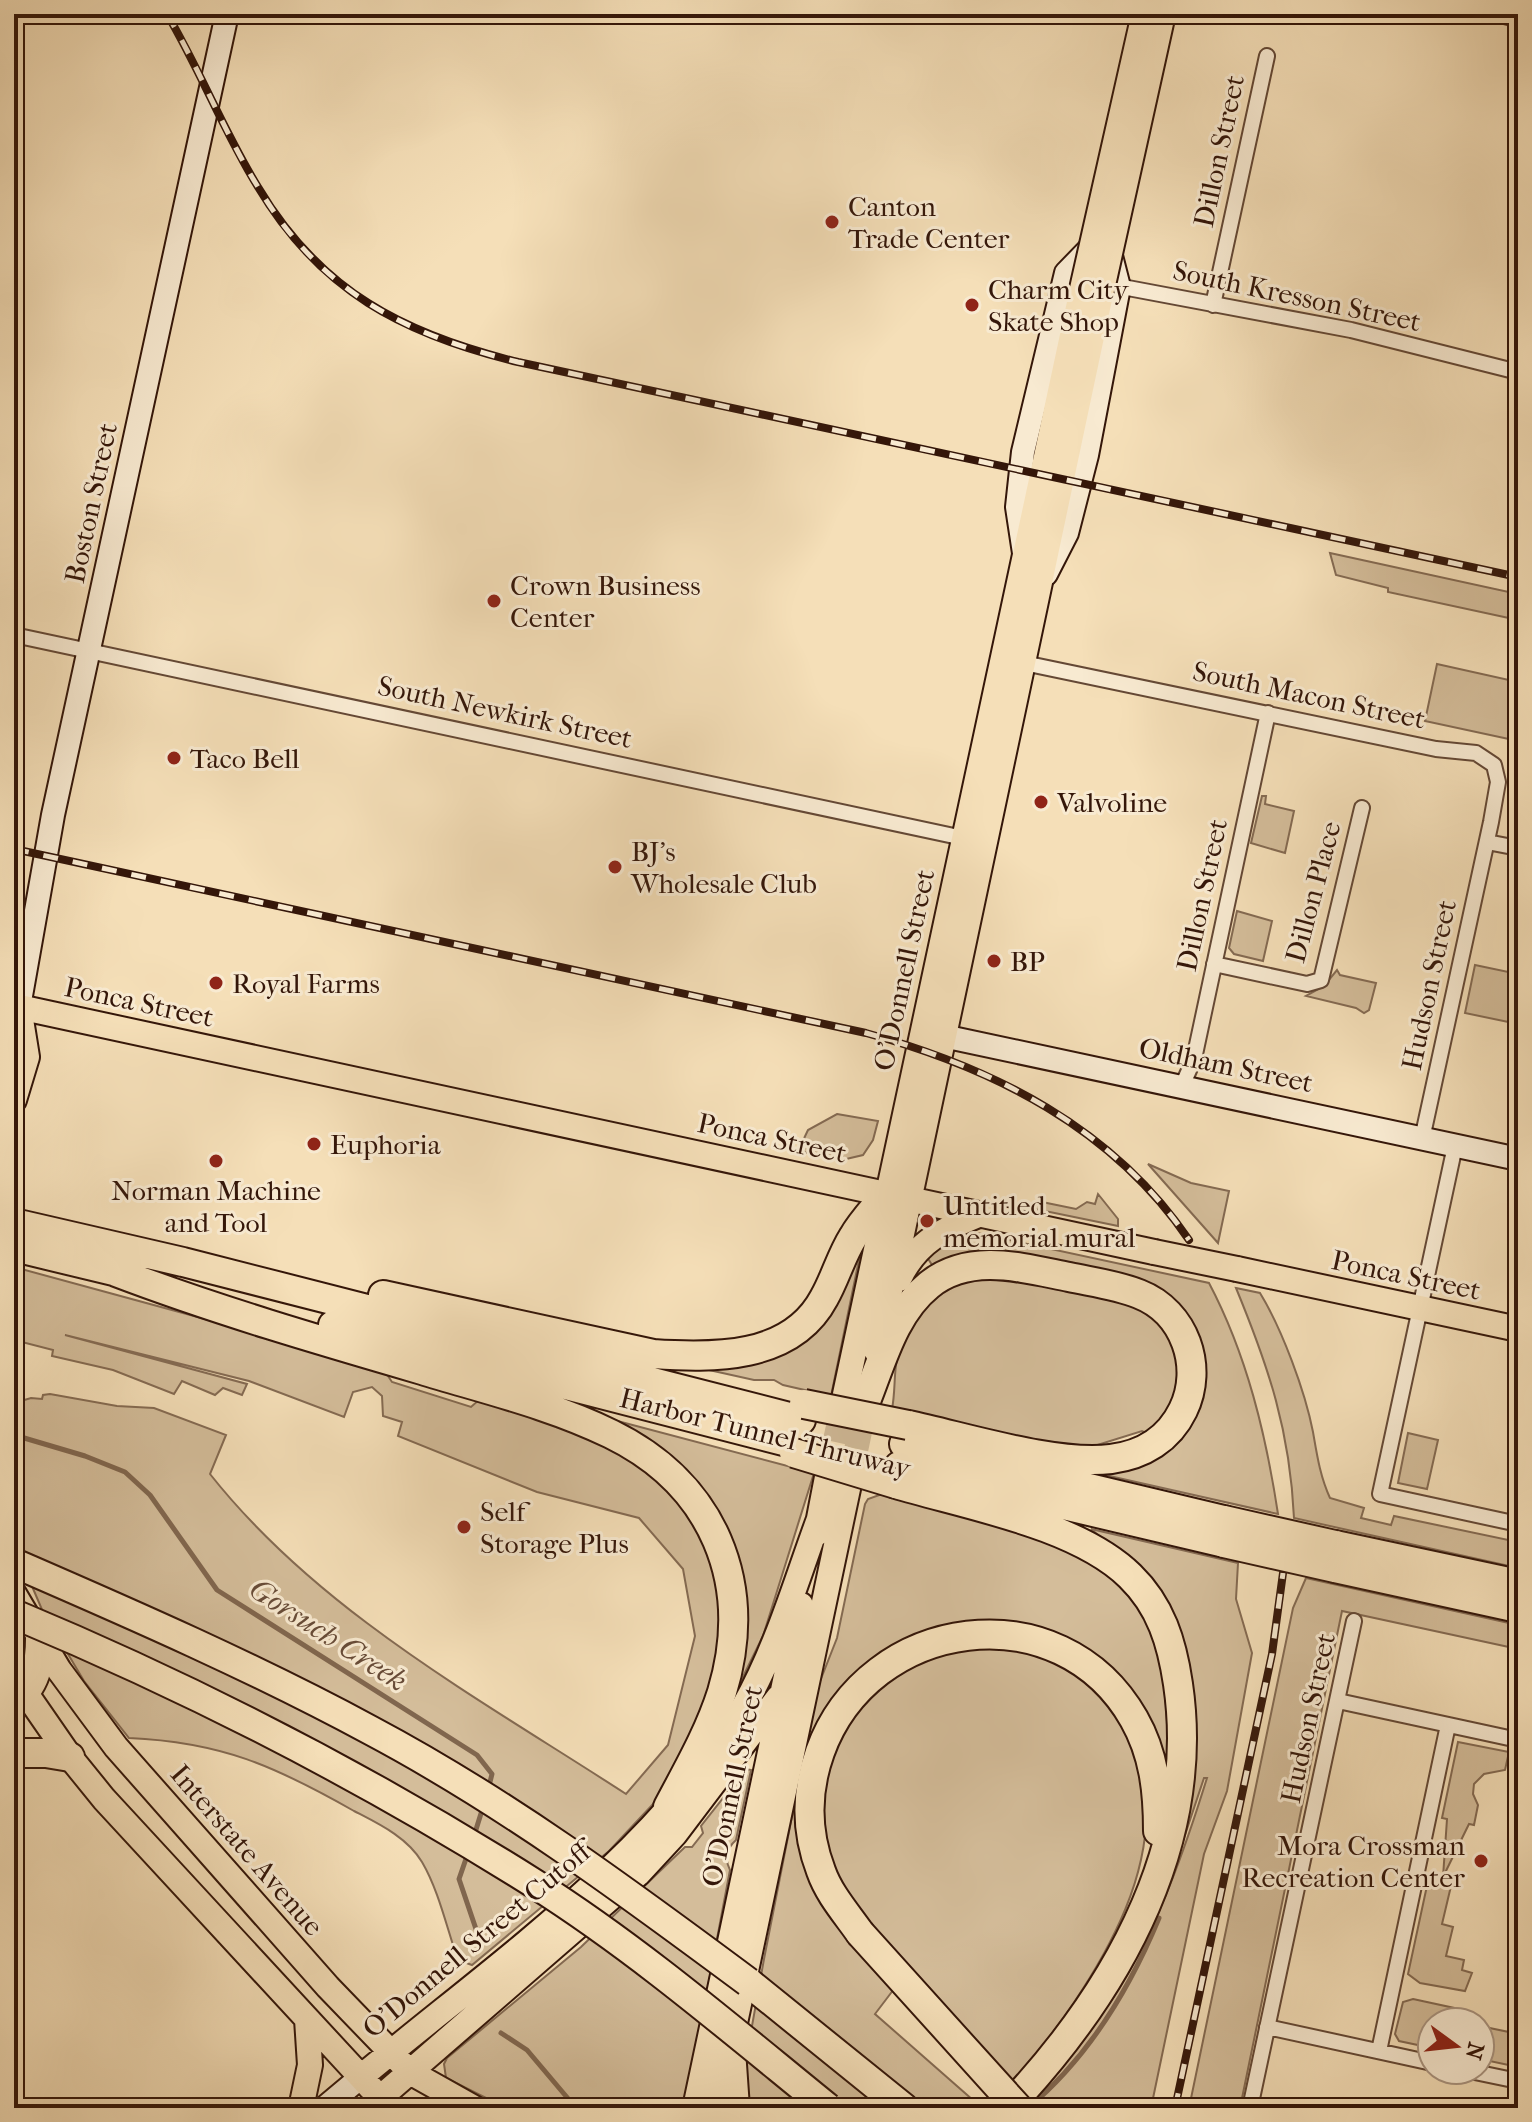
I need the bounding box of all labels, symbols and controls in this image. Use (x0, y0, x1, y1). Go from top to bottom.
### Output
street label: Dillon Street (1187, 72, 1251, 230)
place label: Canton Trade Center (848, 190, 1010, 255)
marker: Canton Trade Center (823, 213, 841, 231)
street label: South Kresson Street (1170, 254, 1424, 338)
place label: Charm City Skate Shop (988, 273, 1129, 338)
marker: Charm City Skate Shop (963, 296, 981, 314)
street label: Boston Street (58, 420, 124, 586)
place label: Crown Business Center (510, 569, 701, 634)
marker: Crown Business Center (485, 592, 503, 610)
street label: South Macon Street (1190, 654, 1428, 736)
street label: South Newkirk Street (375, 669, 635, 755)
place label: Taco Bell (190, 742, 300, 775)
marker: Taco Bell (165, 749, 183, 767)
place label: Valvoline (1056, 786, 1167, 819)
marker: Valvoline (1032, 793, 1050, 811)
street label: Dillon Street (1170, 816, 1234, 974)
street label: Dillon Place (1278, 818, 1348, 966)
place label: BJ's Wholesale Club (630, 835, 817, 900)
marker: BJ's Wholesale Club (606, 858, 624, 876)
street label: O'Donnell Street (867, 866, 941, 1074)
street label: Hudson Street (1395, 897, 1463, 1073)
place label: BP (1010, 945, 1045, 978)
marker: BP (985, 952, 1003, 970)
place label: Royal Farms (232, 967, 380, 1000)
street label: Ponca Street (61, 970, 217, 1034)
marker: Royal Farms (207, 974, 225, 992)
street label: Oldham Street (1136, 1030, 1316, 1100)
street label: Ponca Street (694, 1106, 850, 1170)
place label: Euphoria (330, 1128, 442, 1161)
marker: Euphoria (305, 1135, 323, 1153)
marker: Norman Machine and Tool (207, 1152, 225, 1170)
place label: Norman Machine and Tool (111, 1174, 321, 1239)
place label: Untitled memorial mural (943, 1189, 1136, 1254)
marker: Untitled memorial mural (918, 1212, 936, 1230)
street label: Ponca Street (1328, 1243, 1484, 1307)
street label: Harbor Tunnel Thruway (616, 1381, 915, 1485)
place label: Self Storage Plus (480, 1495, 629, 1560)
marker: Self Storage Plus (455, 1518, 473, 1536)
water label: Gorsuch Creek (243, 1571, 413, 1699)
street label: Hudson Street (1274, 1630, 1342, 1806)
street label: O'Donnell Street (695, 1682, 769, 1890)
street label: Interstate Avenue (164, 1758, 330, 1943)
place label: Mora Crossman Recreation Center (1241, 1829, 1465, 1894)
street label: O'Donnell Street Cutoff (356, 1831, 601, 2045)
marker: Mora Crossman Recreation Center (1472, 1852, 1490, 1870)
north arrow (1416, 2006, 1496, 2086)
text: N (1460, 2039, 1489, 2063)

